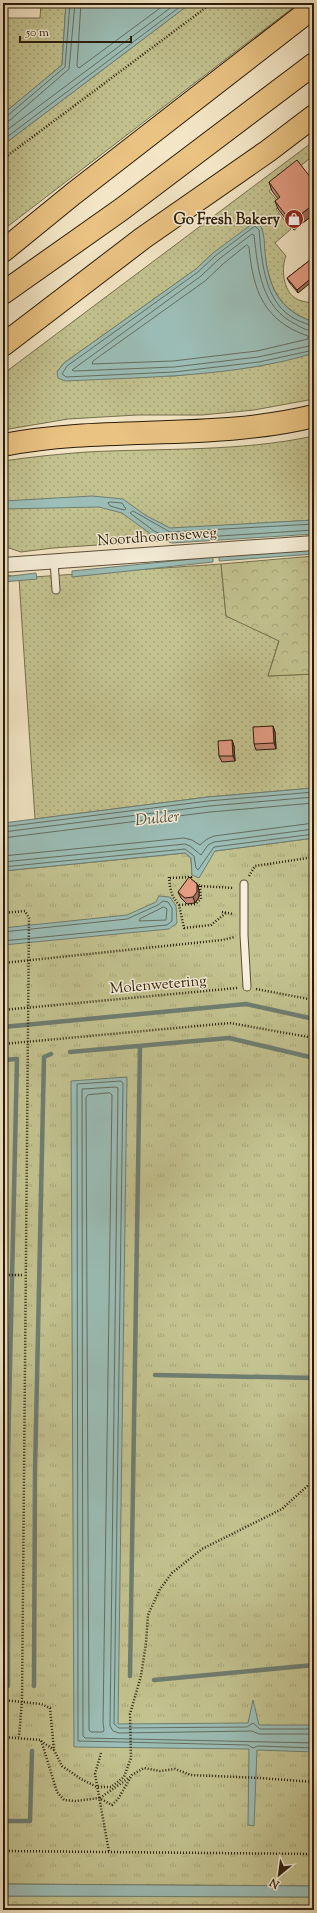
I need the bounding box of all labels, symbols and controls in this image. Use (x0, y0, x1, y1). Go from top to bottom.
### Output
scale bar (20, 18, 131, 44)
text: 50 m (25, 24, 49, 42)
shop icon: Go Fresh Bakery (283, 208, 305, 230)
place label: Go Fresh Bakery (173, 210, 281, 231)
street label: Noordhoornseweg (97, 523, 217, 552)
water label: Dulder (134, 806, 181, 833)
street label: Molenwetering (109, 971, 207, 1000)
north arrow (259, 1855, 299, 1895)
text: N (267, 1874, 283, 1892)

